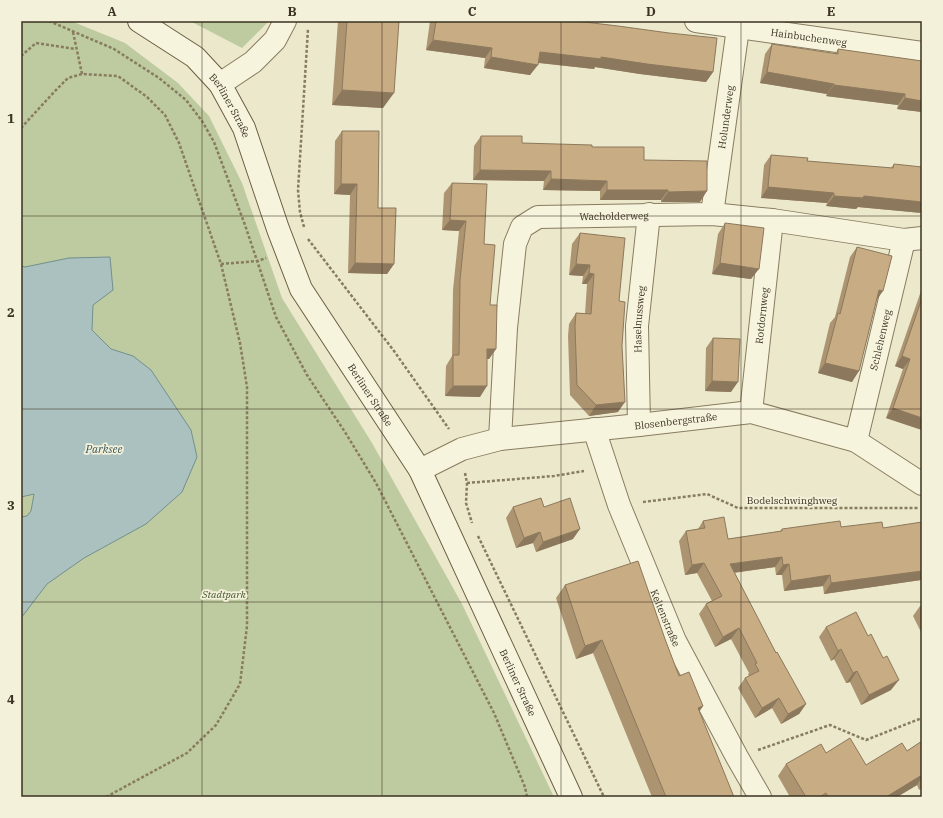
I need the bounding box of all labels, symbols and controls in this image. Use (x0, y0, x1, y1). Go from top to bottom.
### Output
text: A (107, 3, 117, 20)
text: B (287, 3, 297, 20)
text: C (468, 3, 477, 20)
text: D (646, 3, 656, 20)
text: E (827, 3, 835, 20)
street label: Hainbuchenweg (770, 26, 848, 49)
street label: Berliner Straße (206, 71, 253, 139)
street label: Holunderweg (715, 84, 737, 150)
text: 1 (7, 110, 15, 127)
street label: Wacholderweg (579, 209, 649, 223)
street label: Haselnussweg (631, 284, 648, 353)
street label: Rotdornweg (752, 286, 772, 345)
text: 2 (7, 304, 15, 321)
street label: Schlehenweg (867, 308, 894, 372)
street label: Berliner Straße (345, 361, 395, 429)
street label: Blosenbergstraße (634, 410, 718, 432)
water label: Parksee (85, 442, 122, 456)
street label: Bodelschwinghweg (747, 494, 838, 507)
text: 3 (7, 497, 15, 514)
park label: Stadtpark (201, 588, 247, 601)
street label: Keltenstraße (647, 588, 683, 649)
street label: Berliner Straße (497, 647, 539, 718)
text: 4 (7, 691, 15, 708)

